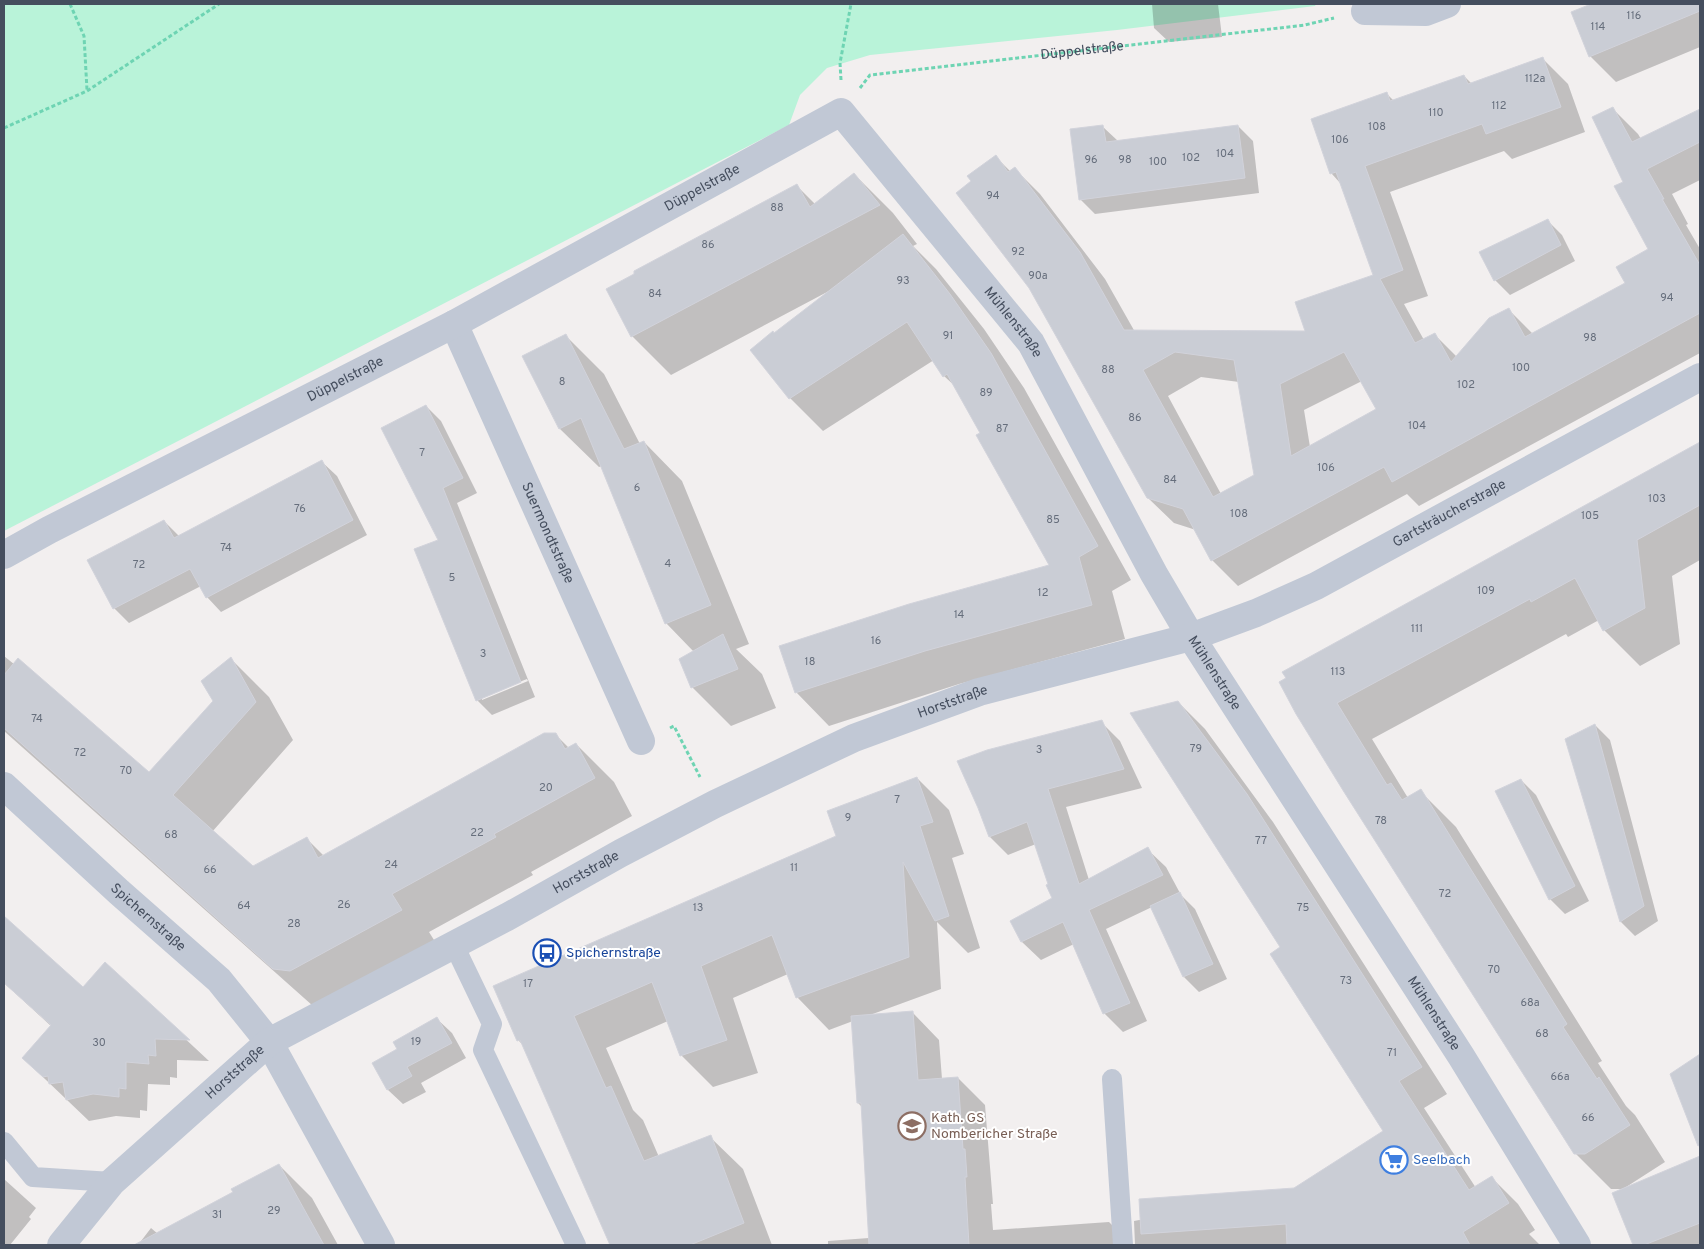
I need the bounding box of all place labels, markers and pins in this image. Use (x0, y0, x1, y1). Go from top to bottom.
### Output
bus stop icon: Spichernstraße (532, 938, 562, 968)
place label: Spichernstraße (566, 945, 661, 962)
place label: Kath. GS Nombericher Straße (931, 1110, 1058, 1143)
school or university icon: Kath. GS Nombericher Straße (897, 1111, 927, 1141)
supermarket icon: Seelbach (1379, 1145, 1409, 1175)
place label: Seelbach (1413, 1152, 1471, 1169)

